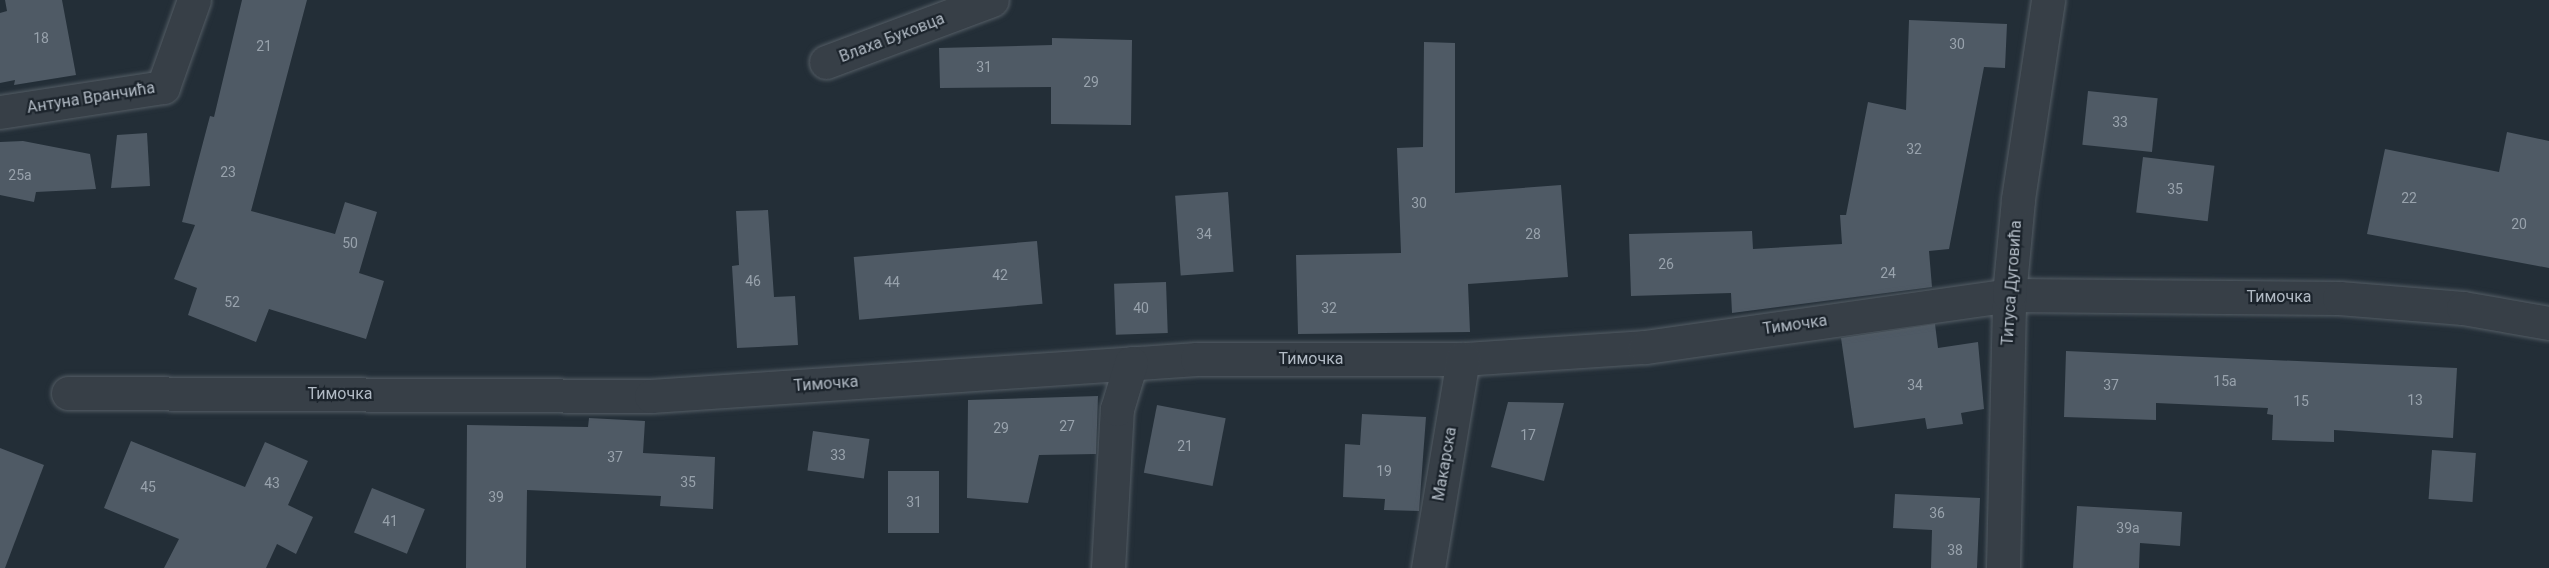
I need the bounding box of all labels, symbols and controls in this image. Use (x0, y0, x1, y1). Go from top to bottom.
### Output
street label: Влаха Буковца (837, 9, 947, 67)
house number: 18 (33, 30, 49, 46)
house number: 30 (1949, 36, 1965, 52)
house number: 21 (256, 38, 272, 54)
house number: 31 (976, 59, 992, 75)
house number: 29 (1083, 74, 1099, 90)
street label: Антуна Вранчића (26, 78, 156, 118)
house number: 33 (2112, 114, 2128, 130)
house number: 32 (1906, 141, 1922, 157)
house number: 23 (220, 164, 236, 180)
house number: 25a (8, 167, 32, 183)
house number: 35 (2167, 181, 2183, 197)
house number: 22 (2401, 190, 2417, 206)
house number: 30 (1411, 195, 1427, 211)
house number: 20 (2511, 216, 2527, 232)
street label: Титуса Дуговића (1998, 220, 2026, 346)
house number: 34 (1196, 226, 1212, 242)
house number: 28 (1525, 226, 1541, 242)
house number: 50 (342, 235, 358, 251)
house number: 26 (1658, 256, 1674, 272)
house number: 24 (1880, 265, 1896, 281)
house number: 42 (992, 267, 1008, 283)
house number: 46 (745, 273, 761, 289)
house number: 44 (884, 274, 900, 290)
street label: Тимочка (2247, 287, 2311, 307)
house number: 52 (224, 294, 240, 310)
house number: 40 (1133, 300, 1149, 316)
house number: 32 (1321, 300, 1337, 316)
street label: Тимочка (1761, 311, 1829, 339)
street label: Тимочка (1279, 349, 1343, 369)
street label: Тимочка (793, 372, 859, 396)
house number: 15a (2213, 373, 2237, 389)
house number: 34 (1907, 377, 1923, 393)
house number: 37 (2103, 377, 2119, 393)
street label: Тимочка (308, 384, 372, 404)
house number: 13 (2407, 392, 2423, 408)
house number: 15 (2293, 393, 2309, 409)
house number: 27 (1059, 418, 1075, 434)
house number: 29 (993, 420, 1009, 436)
street label: Макарска (1429, 426, 1461, 502)
house number: 17 (1520, 427, 1536, 443)
house number: 21 (1177, 438, 1193, 454)
house number: 33 (830, 447, 846, 463)
house number: 37 (607, 449, 623, 465)
house number: 19 (1376, 463, 1392, 479)
house number: 35 (680, 474, 696, 490)
house number: 43 (264, 475, 280, 491)
house number: 45 (140, 479, 156, 495)
house number: 39 (488, 489, 504, 505)
house number: 31 (906, 494, 922, 510)
house number: 36 (1929, 505, 1945, 521)
house number: 41 (382, 513, 398, 529)
house number: 39a (2116, 520, 2140, 536)
house number: 38 (1947, 542, 1963, 558)

